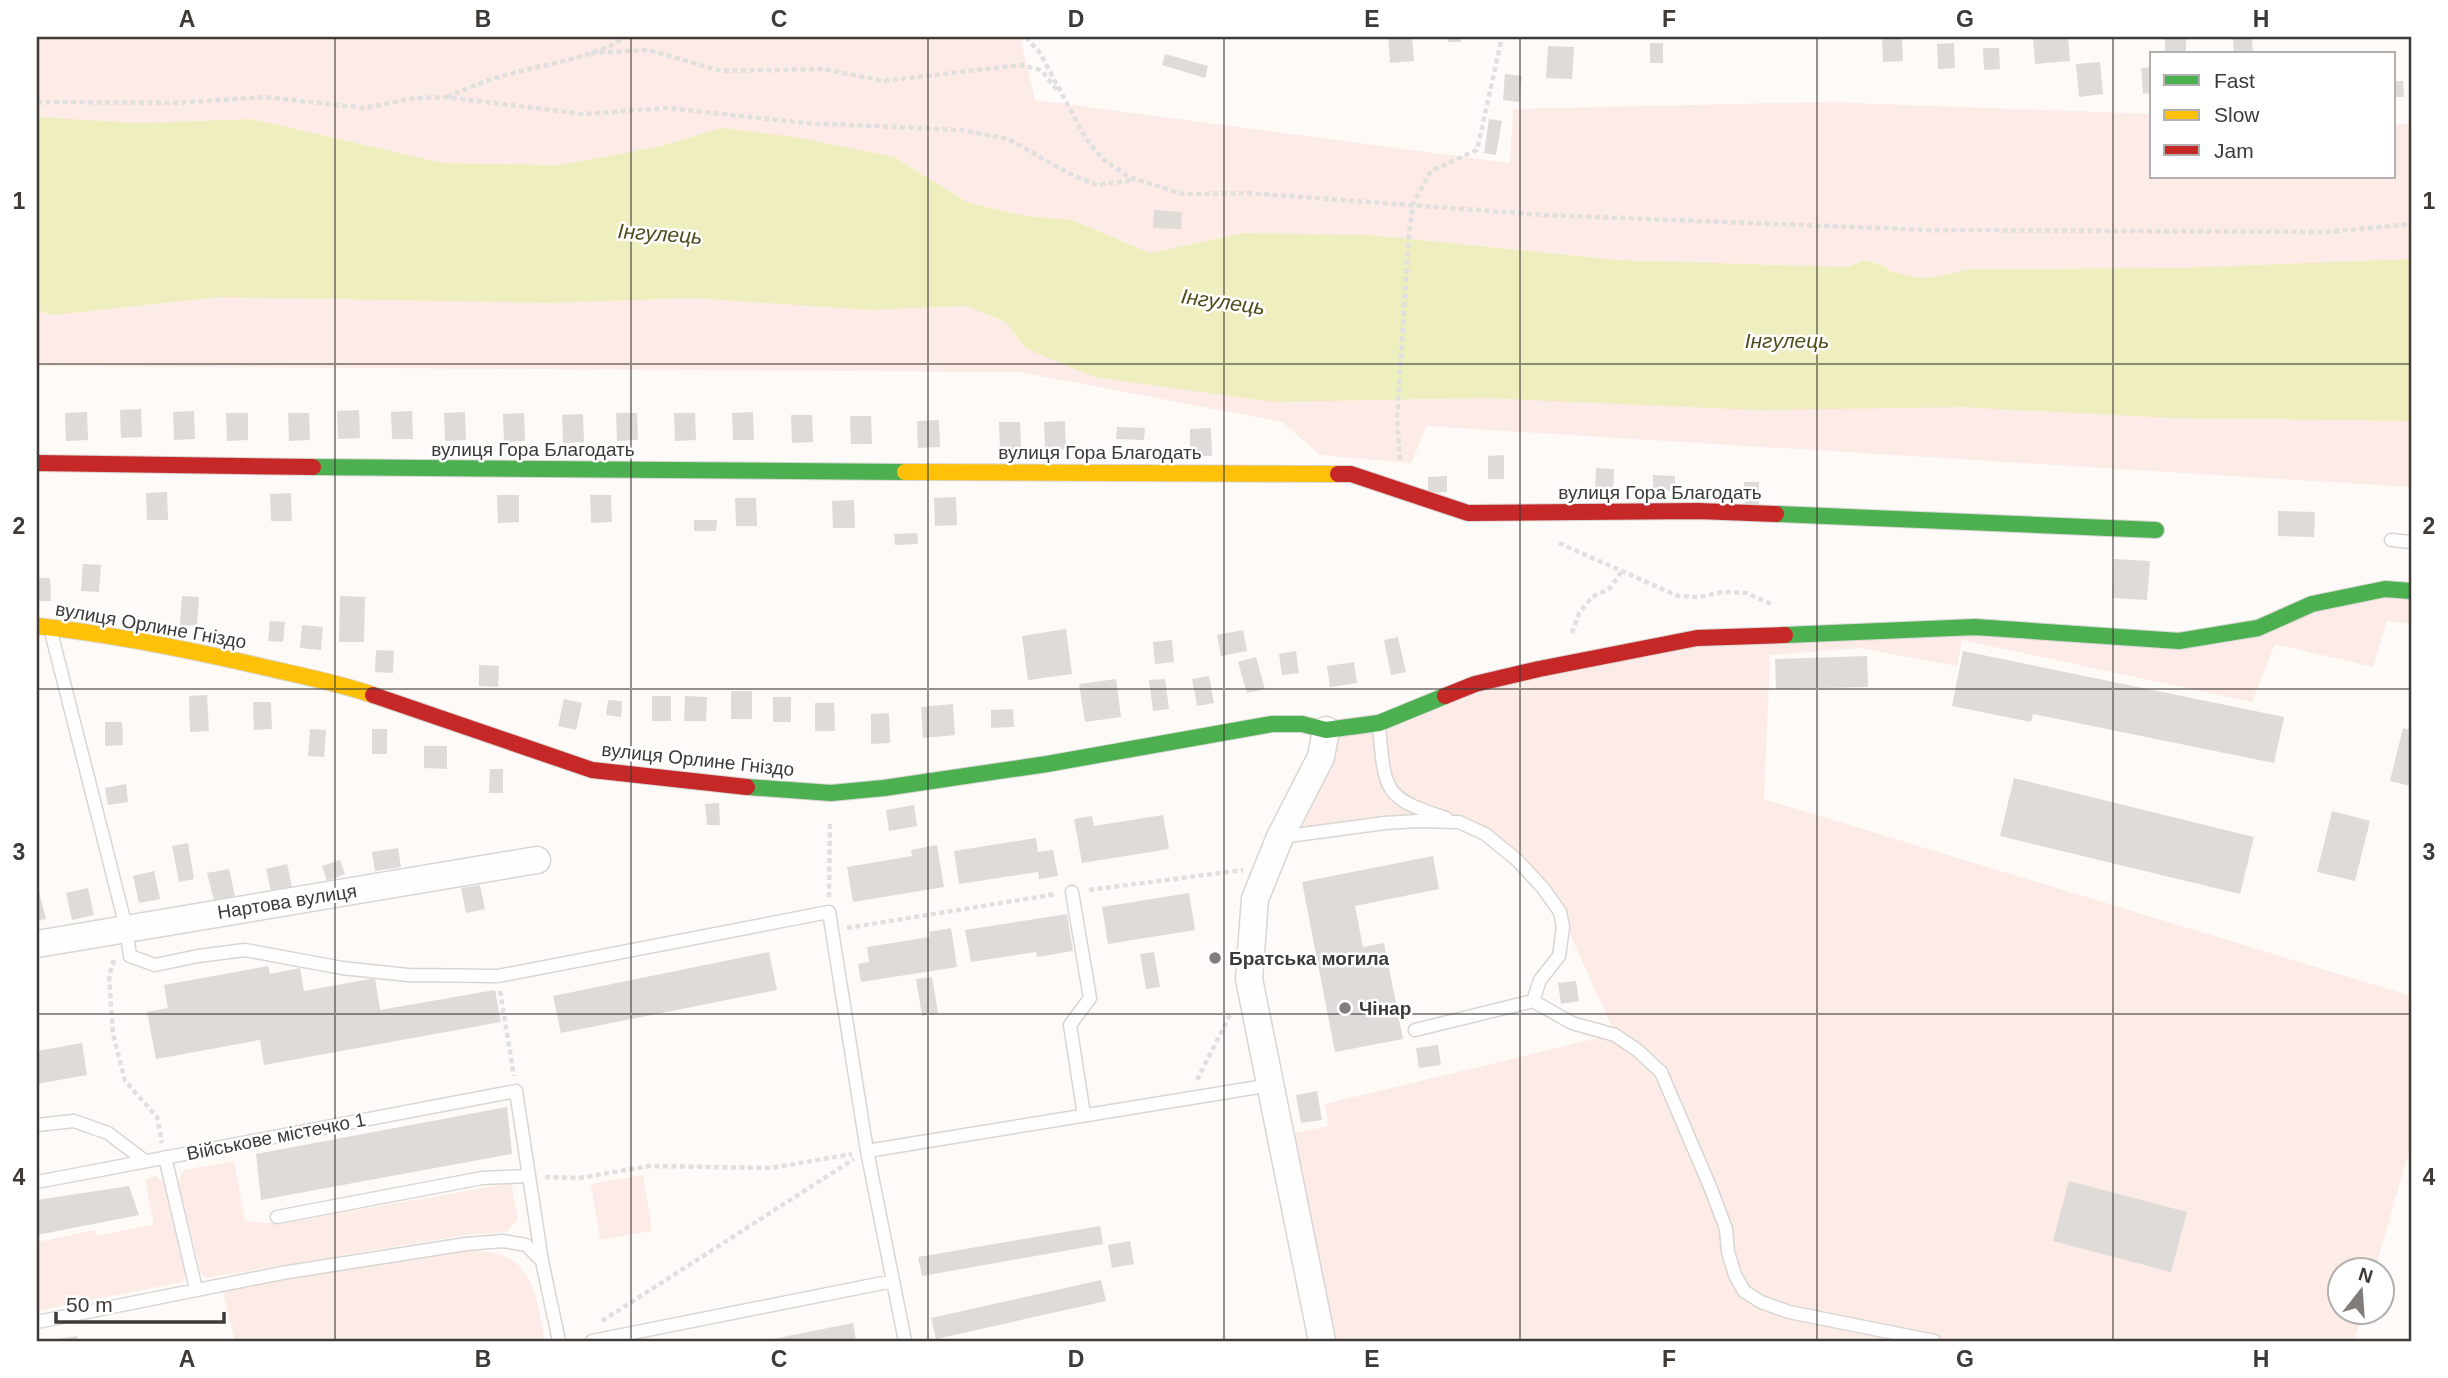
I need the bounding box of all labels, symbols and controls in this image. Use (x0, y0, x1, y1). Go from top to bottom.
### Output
text: A (179, 6, 195, 32)
text: B (475, 6, 491, 32)
text: C (771, 6, 787, 32)
text: D (1068, 6, 1084, 32)
text: E (1364, 6, 1380, 32)
text: F (1662, 6, 1676, 32)
text: G (1956, 6, 1974, 32)
text: H (2253, 6, 2269, 32)
legend (2150, 52, 2396, 178)
text: Fast (2214, 69, 2255, 92)
text: Slow (2214, 103, 2260, 126)
text: Jam (2214, 139, 2254, 162)
text: 1 (13, 188, 26, 214)
text: 1 (2423, 188, 2436, 214)
water label: Інгулець (617, 219, 703, 248)
water label: Інгулець (1180, 284, 1267, 319)
water label: Інгулець (1745, 329, 1829, 352)
street label: вулиця Гора Благодать (431, 439, 635, 460)
street label: вулиця Гора Благодать (998, 442, 1202, 463)
street label: вулиця Гора Благодать (1558, 482, 1762, 503)
text: 2 (13, 513, 25, 539)
text: 2 (2423, 513, 2435, 539)
street label: вулиця Орлине Гніздо (54, 598, 248, 653)
street label: вулиця Орлине Гніздо (601, 739, 795, 780)
text: 3 (13, 839, 25, 865)
text: 3 (2423, 839, 2435, 865)
street label: Нартова вулиця (216, 880, 358, 923)
place label: Братська могила (1229, 948, 1390, 969)
marker: Братська могила (1207, 950, 1223, 966)
place label: Чінар (1359, 998, 1411, 1019)
marker: Чінар (1337, 1000, 1353, 1016)
street label: Військове містечко 1 (185, 1109, 367, 1164)
text: 4 (13, 1164, 26, 1190)
text: 4 (2423, 1164, 2436, 1190)
north arrow (2326, 1256, 2396, 1326)
text: N (2356, 1263, 2375, 1287)
scale bar (56, 1280, 224, 1324)
text: 50 m (66, 1293, 113, 1316)
text: A (179, 1346, 195, 1372)
text: B (475, 1346, 491, 1372)
text: C (771, 1346, 787, 1372)
text: D (1068, 1346, 1084, 1372)
text: E (1364, 1346, 1380, 1372)
text: F (1662, 1346, 1676, 1372)
text: G (1956, 1346, 1974, 1372)
text: H (2253, 1346, 2269, 1372)

